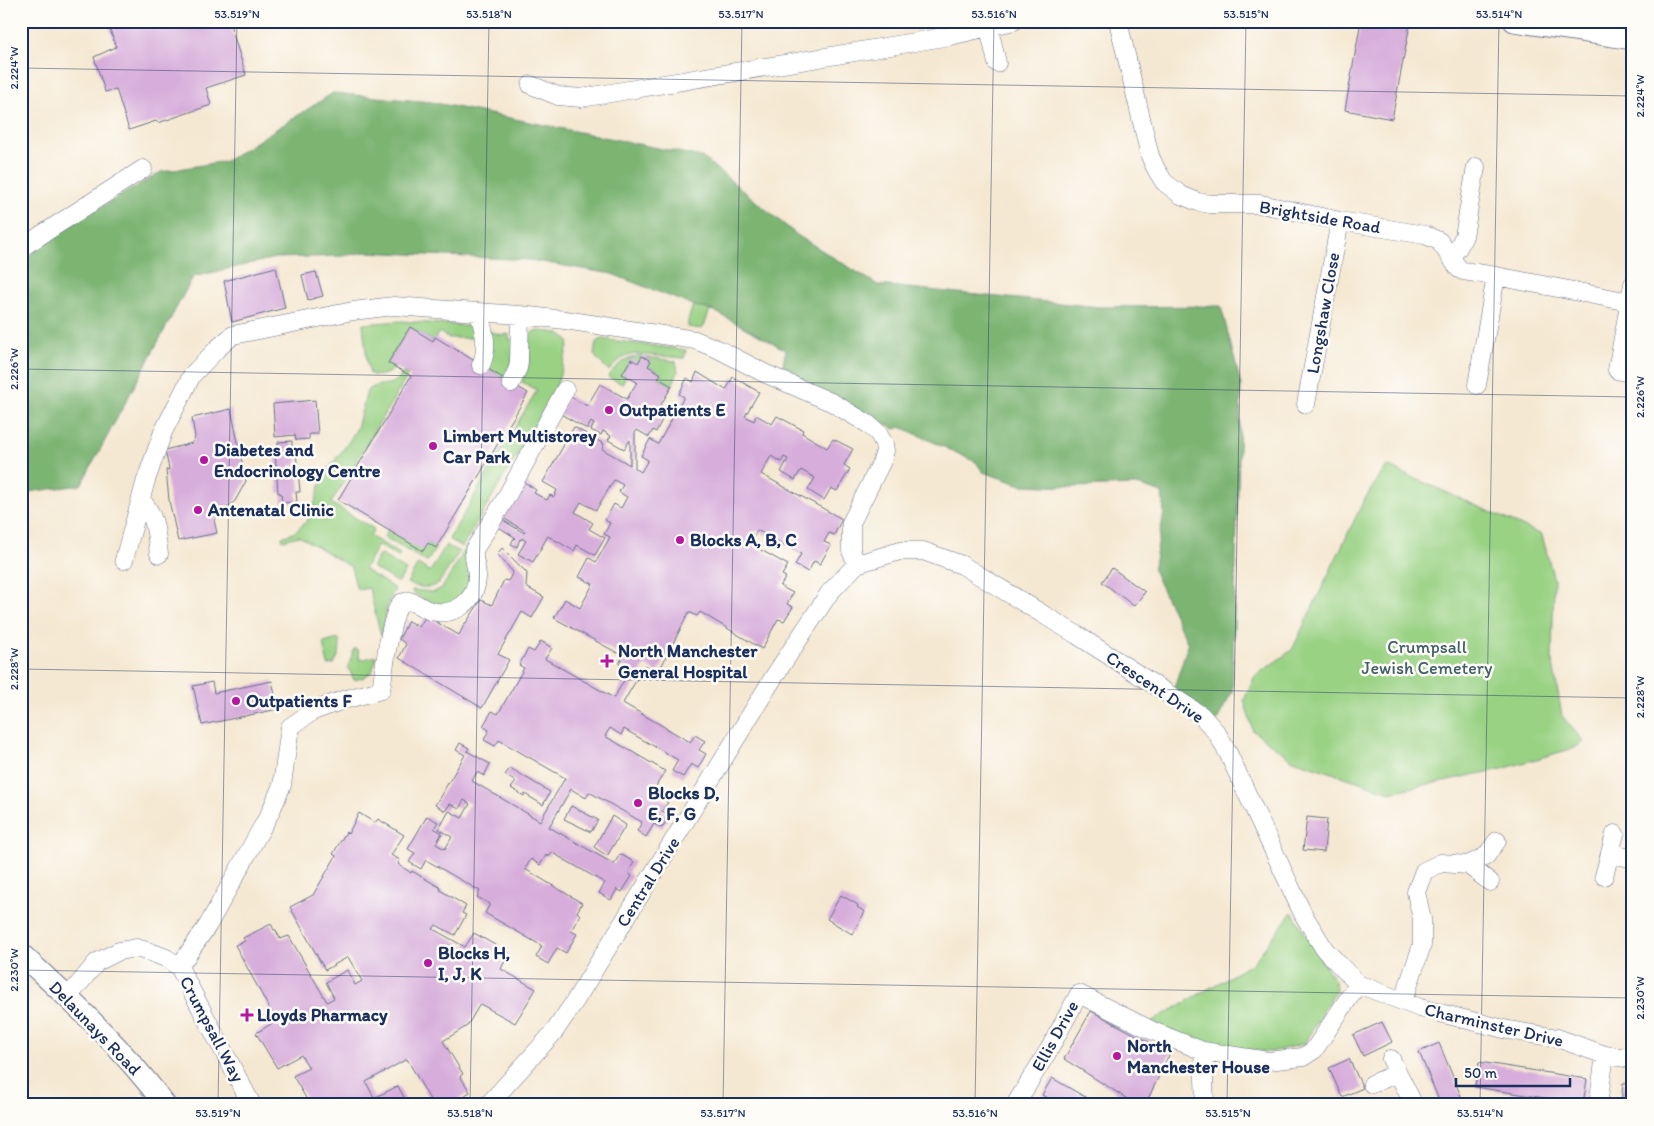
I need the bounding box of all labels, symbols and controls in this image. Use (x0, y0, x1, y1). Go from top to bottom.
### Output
text: 53.519°N (214, 7, 260, 21)
text: 53.518°N (466, 7, 512, 21)
text: 53.517°N (718, 7, 764, 21)
text: 53.516°N (971, 7, 1017, 21)
text: 53.515°N (1223, 7, 1269, 21)
text: 53.514°N (1476, 7, 1522, 21)
text: 2.224°W (7, 47, 21, 89)
text: 2.224°W (1633, 75, 1647, 117)
street label: Brightside Road (1258, 196, 1382, 239)
street label: Longshaw Close (1301, 251, 1345, 375)
text: 2.226°W (7, 348, 21, 390)
text: 2.226°W (1633, 376, 1647, 418)
place label: Outpatients E (619, 399, 725, 421)
marker: Outpatients E (603, 404, 615, 416)
place label: Limbert Multistorey Car Park (443, 425, 597, 468)
place label: Diabetes and Endocrinology Centre (214, 439, 381, 482)
marker: Limbert Multistorey Car Park (427, 440, 439, 452)
marker: Diabetes and Endocrinology Centre (198, 454, 210, 466)
place label: Antenatal Clinic (207, 499, 334, 521)
marker: Antenatal Clinic (192, 504, 204, 516)
place label: Blocks A, B, C (690, 529, 797, 551)
marker: Blocks A, B, C (674, 534, 686, 546)
park label: Crumpsall Jewish Cemetery (1362, 636, 1493, 679)
place label: North Manchester General Hospital (618, 640, 758, 683)
street label: Crescent Drive (1102, 646, 1208, 728)
text: 2.228°W (7, 648, 21, 690)
marker: North Manchester General Hospital (600, 654, 614, 668)
text: 2.228°W (1633, 676, 1647, 718)
place label: Outpatients F (246, 690, 352, 712)
marker: Outpatients F (230, 695, 242, 707)
place label: Blocks D, E, F, G (648, 782, 720, 825)
marker: Blocks D, E, F, G (632, 797, 644, 809)
street label: Central Drive (612, 833, 684, 931)
place label: Blocks H, I, J, K (438, 942, 510, 985)
text: 2.230°W (7, 948, 21, 992)
marker: Blocks H, I, J, K (422, 957, 434, 969)
street label: Crumpsall Way (175, 972, 249, 1086)
street label: Delaunays Road (44, 976, 146, 1080)
text: 2.230°W (1633, 976, 1647, 1020)
street label: Ellis Drive (1027, 997, 1083, 1075)
street label: Charminster Drive (1422, 998, 1566, 1052)
place label: Lloyds Pharmacy (257, 1004, 388, 1026)
marker: Lloyds Pharmacy (241, 1009, 253, 1021)
place label: North Manchester House (1127, 1035, 1270, 1078)
marker: North Manchester House (1111, 1050, 1123, 1062)
scale bar (1456, 1056, 1570, 1088)
text: 50 m (1464, 1064, 1497, 1082)
text: 53.519°N (195, 1106, 241, 1120)
text: 53.518°N (447, 1106, 493, 1120)
text: 53.517°N (700, 1106, 746, 1120)
text: 53.516°N (952, 1106, 998, 1120)
text: 53.515°N (1205, 1106, 1251, 1120)
text: 53.514°N (1457, 1106, 1503, 1120)

